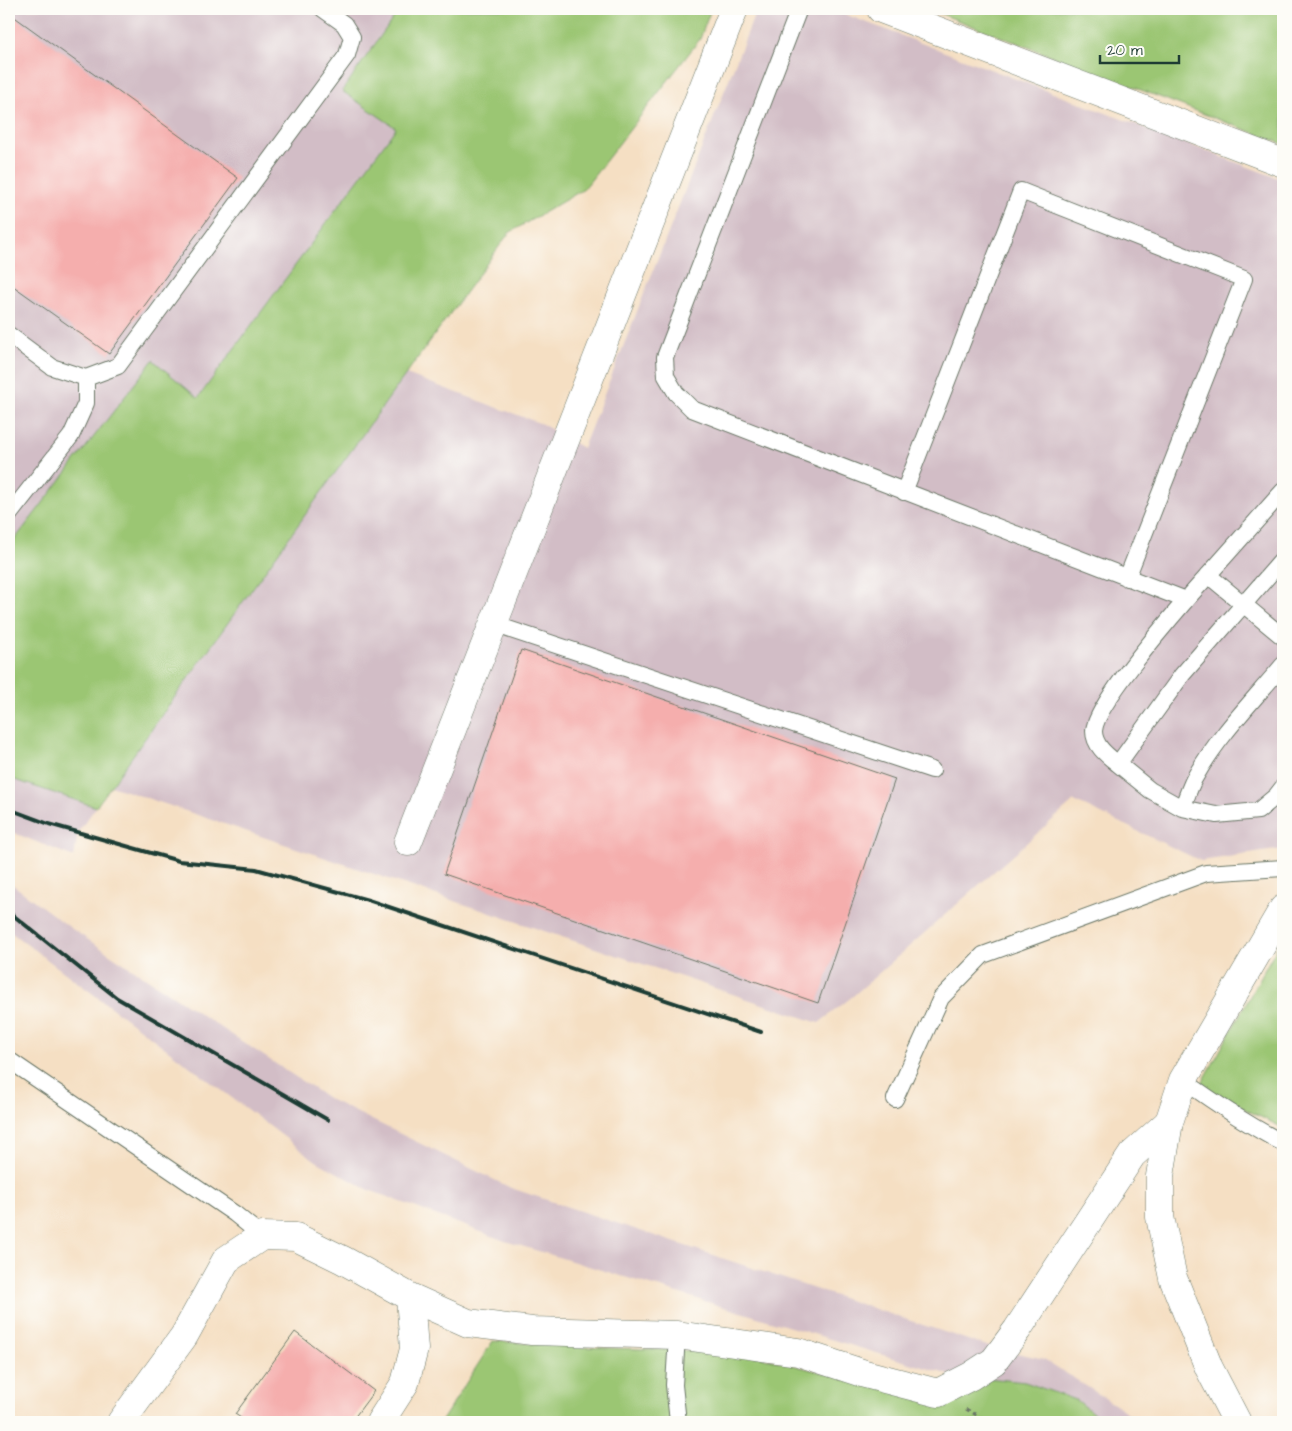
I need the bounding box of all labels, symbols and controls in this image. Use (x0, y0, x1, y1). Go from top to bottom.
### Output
scale bar (1100, 32, 1178, 64)
text: 20 m (1107, 40, 1143, 61)

